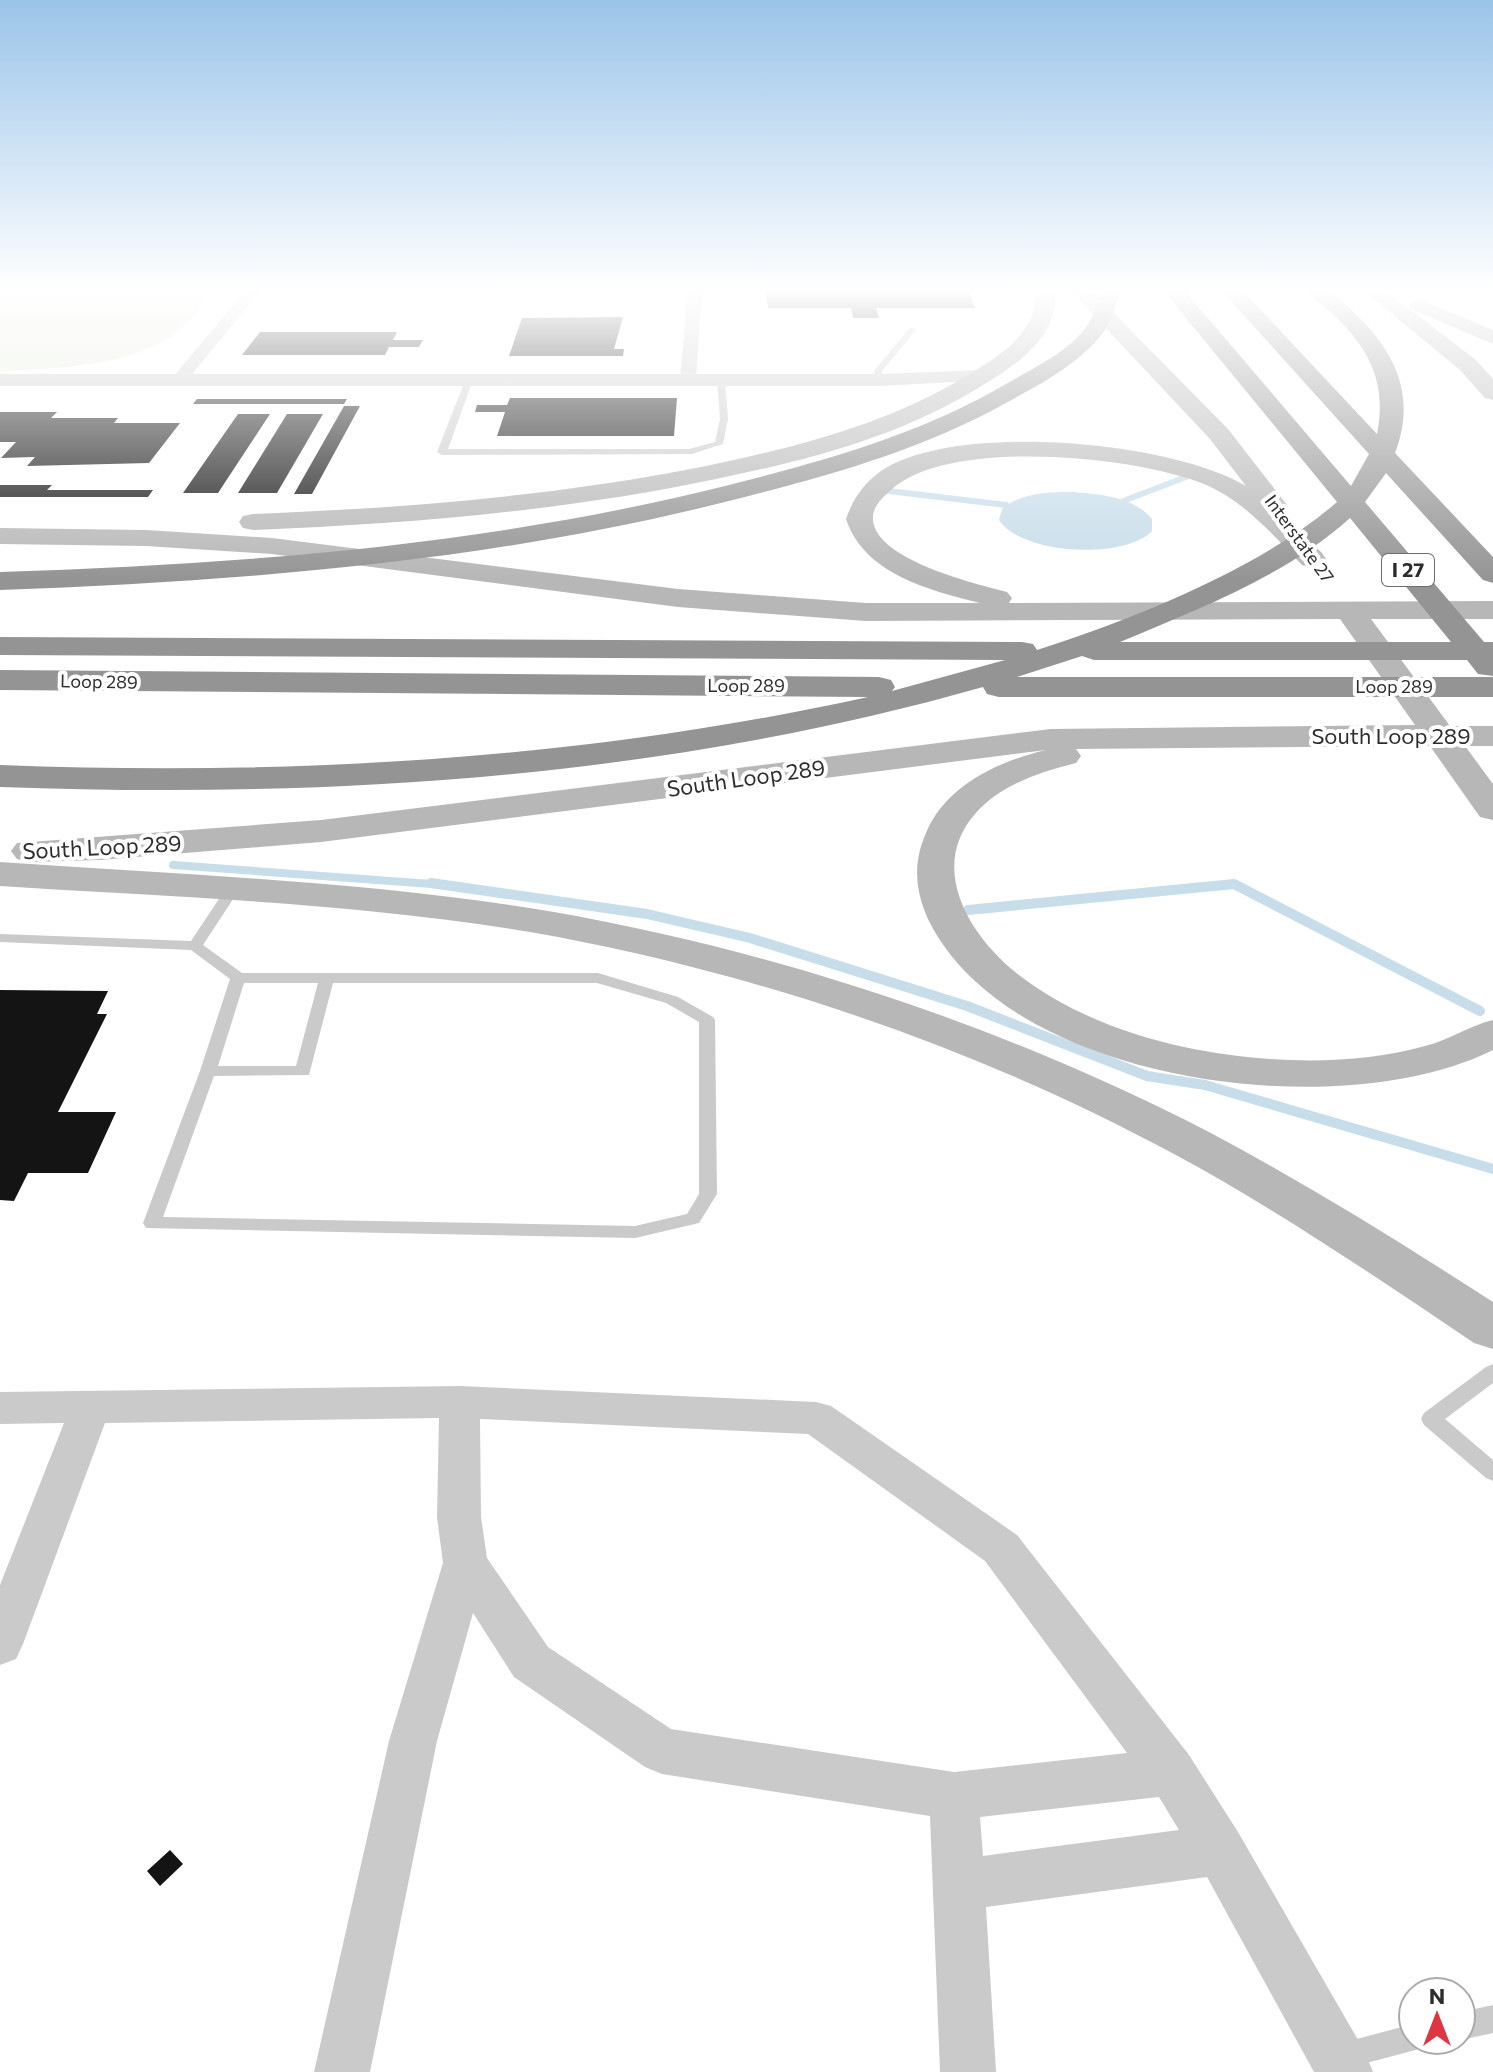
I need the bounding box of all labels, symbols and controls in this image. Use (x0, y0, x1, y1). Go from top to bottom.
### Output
street label: Interstate 27 (1260, 490, 1339, 587)
road number: I 27 (1382, 554, 1434, 586)
street label: Loop 289 (60, 669, 138, 693)
street label: Loop 289 (707, 674, 785, 696)
street label: Loop 289 (1355, 675, 1433, 697)
street label: South Loop 289 (1311, 722, 1471, 749)
street label: South Loop 289 (665, 753, 827, 802)
street label: South Loop 289 (22, 829, 182, 864)
north arrow (1397, 1976, 1477, 2056)
text: N (1429, 1982, 1445, 2009)

